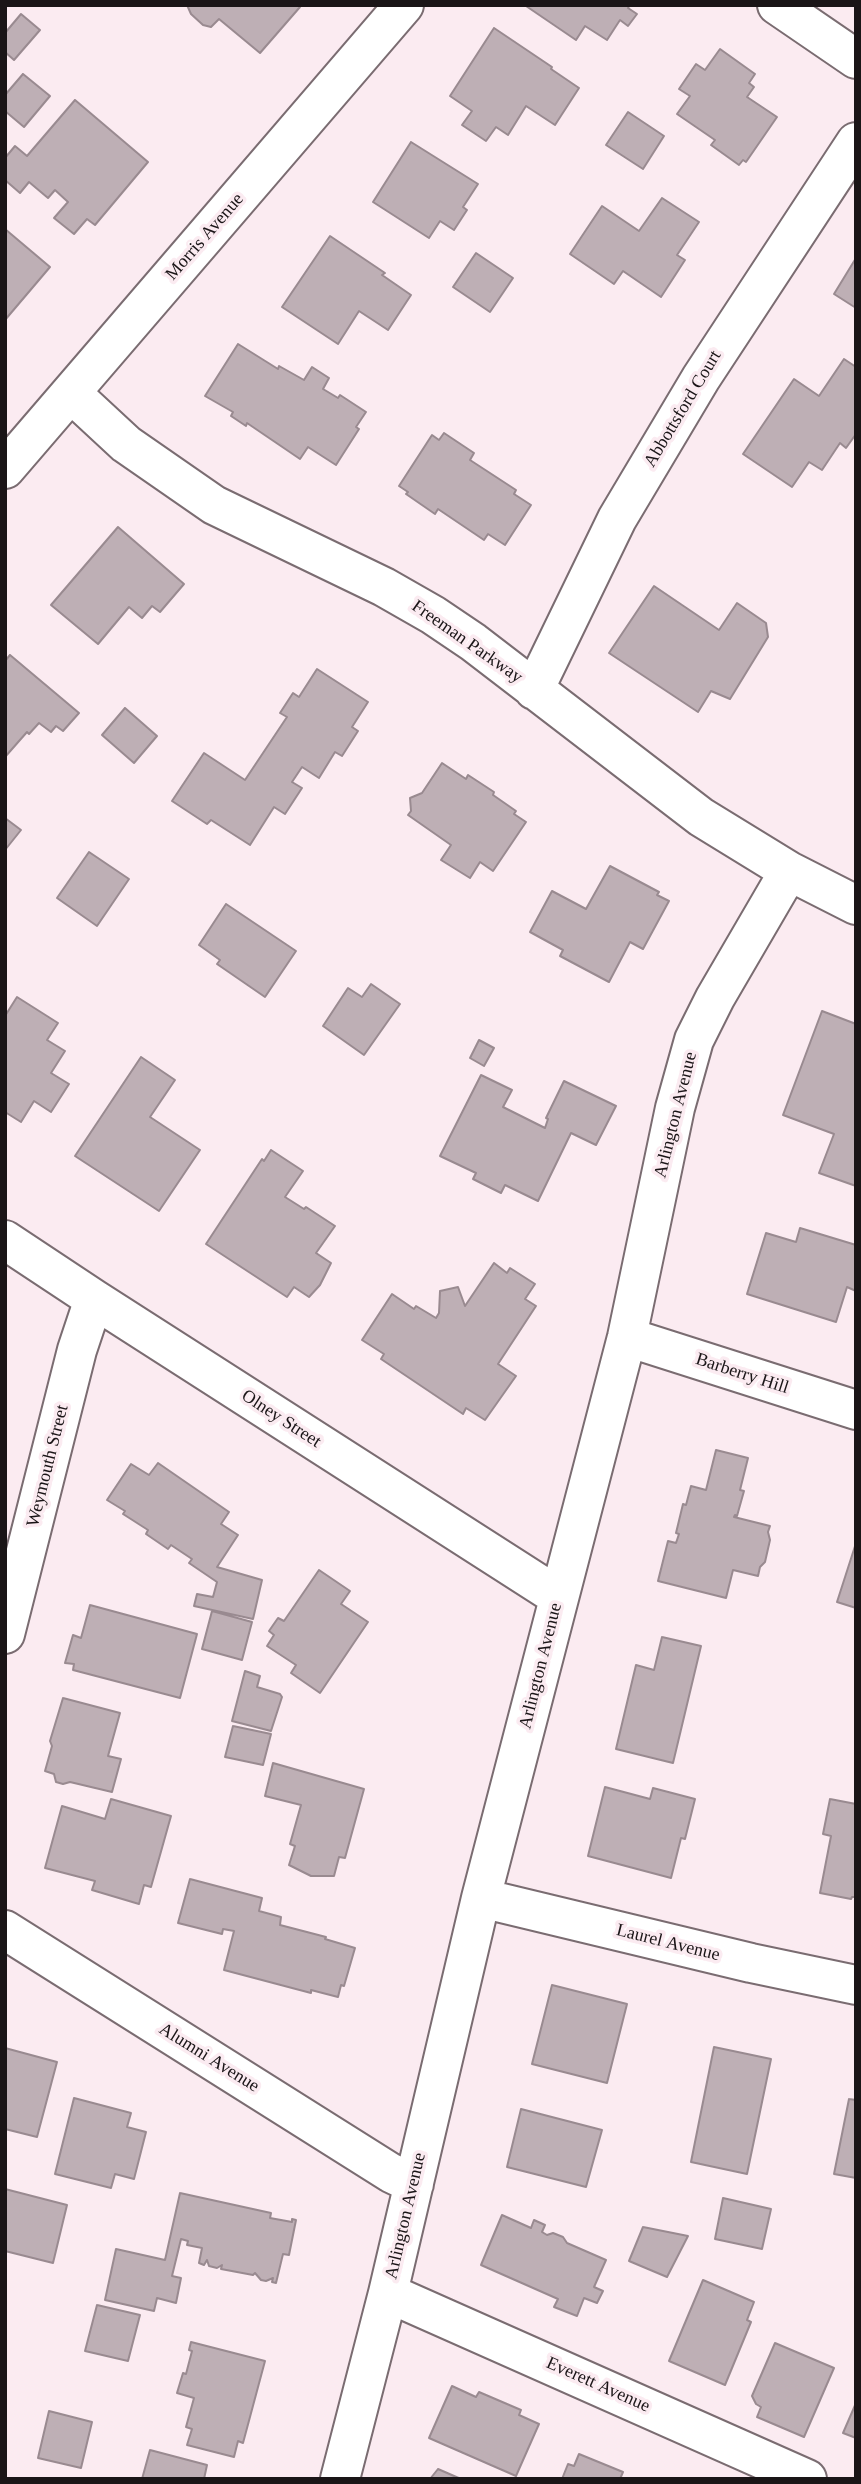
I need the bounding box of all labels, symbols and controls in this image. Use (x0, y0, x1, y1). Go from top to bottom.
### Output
street label: Morris Avenue (161, 189, 249, 285)
street label: Abbottsford Court (640, 347, 726, 471)
street label: Freeman Parkway (407, 596, 527, 688)
street label: Arlington Avenue (650, 1050, 702, 1180)
street label: Barberry Hill (693, 1349, 791, 1399)
street label: Olney Street (237, 1385, 325, 1453)
street label: Weymouth Street (22, 1403, 74, 1529)
street label: Arlington Avenue (515, 1601, 567, 1731)
street label: Laurel Avenue (614, 1920, 722, 1966)
street label: Alumni Avenue (155, 2019, 263, 2097)
street label: Arlington Avenue (381, 2151, 431, 2281)
street label: Everett Avenue (543, 2353, 653, 2417)

